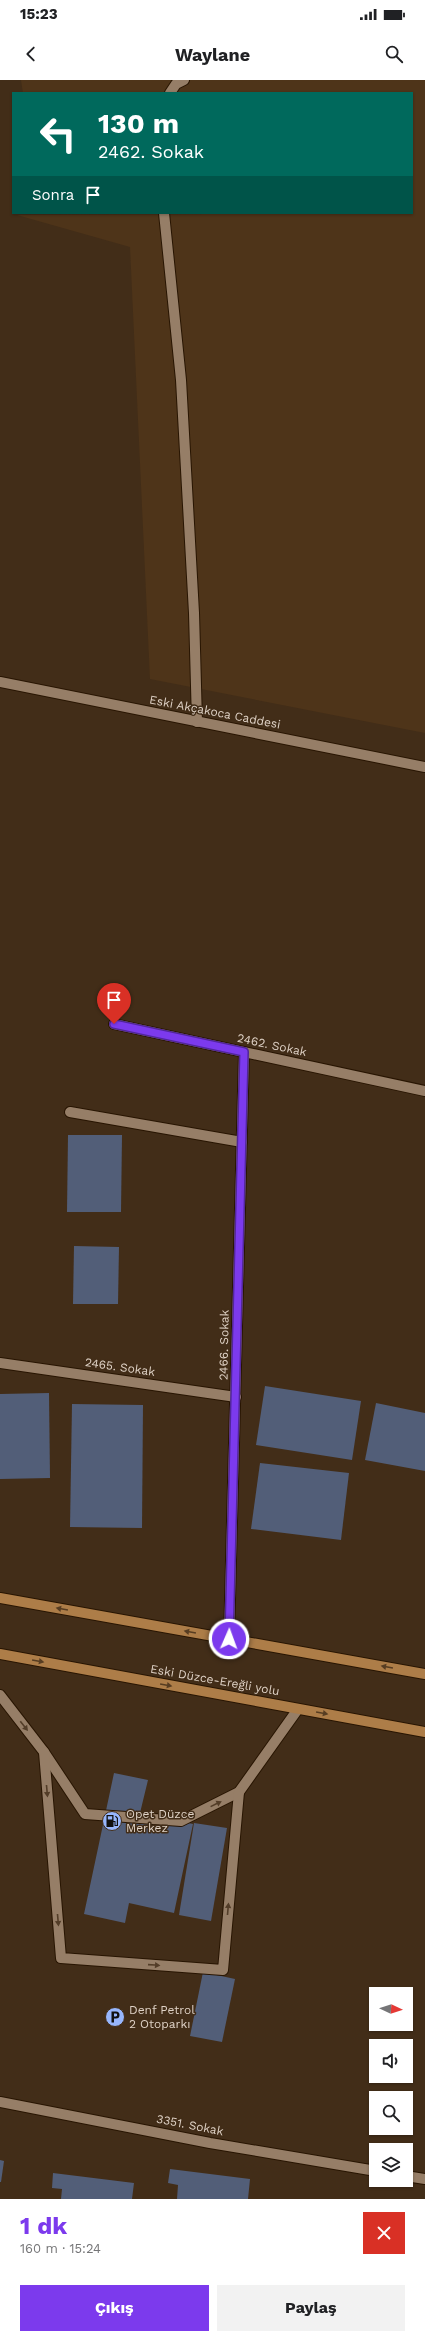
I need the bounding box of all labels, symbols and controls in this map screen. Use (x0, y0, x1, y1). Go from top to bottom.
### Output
text: 15:23 (20, 5, 58, 23)
icon: back (20, 43, 42, 65)
icon: search (383, 43, 405, 65)
text: Waylane (175, 44, 250, 65)
text: 130 m (98, 107, 179, 140)
icon: left (32, 108, 84, 160)
text: 2462. Sokak (98, 141, 204, 162)
icon: arrive (82, 184, 104, 206)
text: Sonra (32, 186, 74, 204)
street label: Eski Akçakoca Caddesi (148, 692, 282, 732)
pin (97, 983, 131, 1024)
icon: arrive (103, 989, 125, 1011)
street label: 2462. Sokak (236, 1031, 308, 1059)
street label: 2466. Sokak (216, 1309, 232, 1381)
street label: 2465. Sokak (84, 1355, 156, 1379)
one-way arrow (56, 1606, 68, 1612)
position arrow (208, 1618, 250, 1660)
one-way arrow (184, 1629, 196, 1635)
one-way arrow (32, 1659, 44, 1665)
street label: Eski Düzce-Ereğli yolu (149, 1662, 281, 1698)
one-way arrow (380, 1664, 393, 1670)
one-way arrow (160, 1682, 172, 1688)
one-way arrow (316, 1710, 328, 1716)
one-way arrow (20, 1720, 28, 1731)
one-way arrow (44, 1785, 51, 1797)
one-way arrow (210, 1801, 221, 1807)
place label: Opet Düzce Merkez (126, 1807, 194, 1835)
fuel station icon: Opet Düzce Merkez (101, 1810, 123, 1832)
one-way arrow (225, 1903, 232, 1915)
one-way arrow (55, 1914, 62, 1926)
one-way arrow (148, 1961, 160, 1968)
north arrow (369, 1987, 413, 2031)
map controls (369, 1987, 413, 2187)
place label: Denf Petrol 2 Otoparkı (129, 2003, 195, 2031)
parking icon: Denf Petrol 2 Otoparkı (104, 2006, 126, 2028)
button: sound (369, 2039, 413, 2083)
button: search (369, 2091, 413, 2135)
street label: 3351. Sokak (155, 2112, 225, 2138)
button: layers (369, 2143, 413, 2187)
text: 1 dk (20, 2212, 67, 2240)
button: close (363, 2212, 405, 2254)
text: 160 m · 15:24 (20, 2241, 101, 2256)
button: Çıkış (20, 2285, 209, 2331)
button: Paylaş (217, 2285, 405, 2331)

